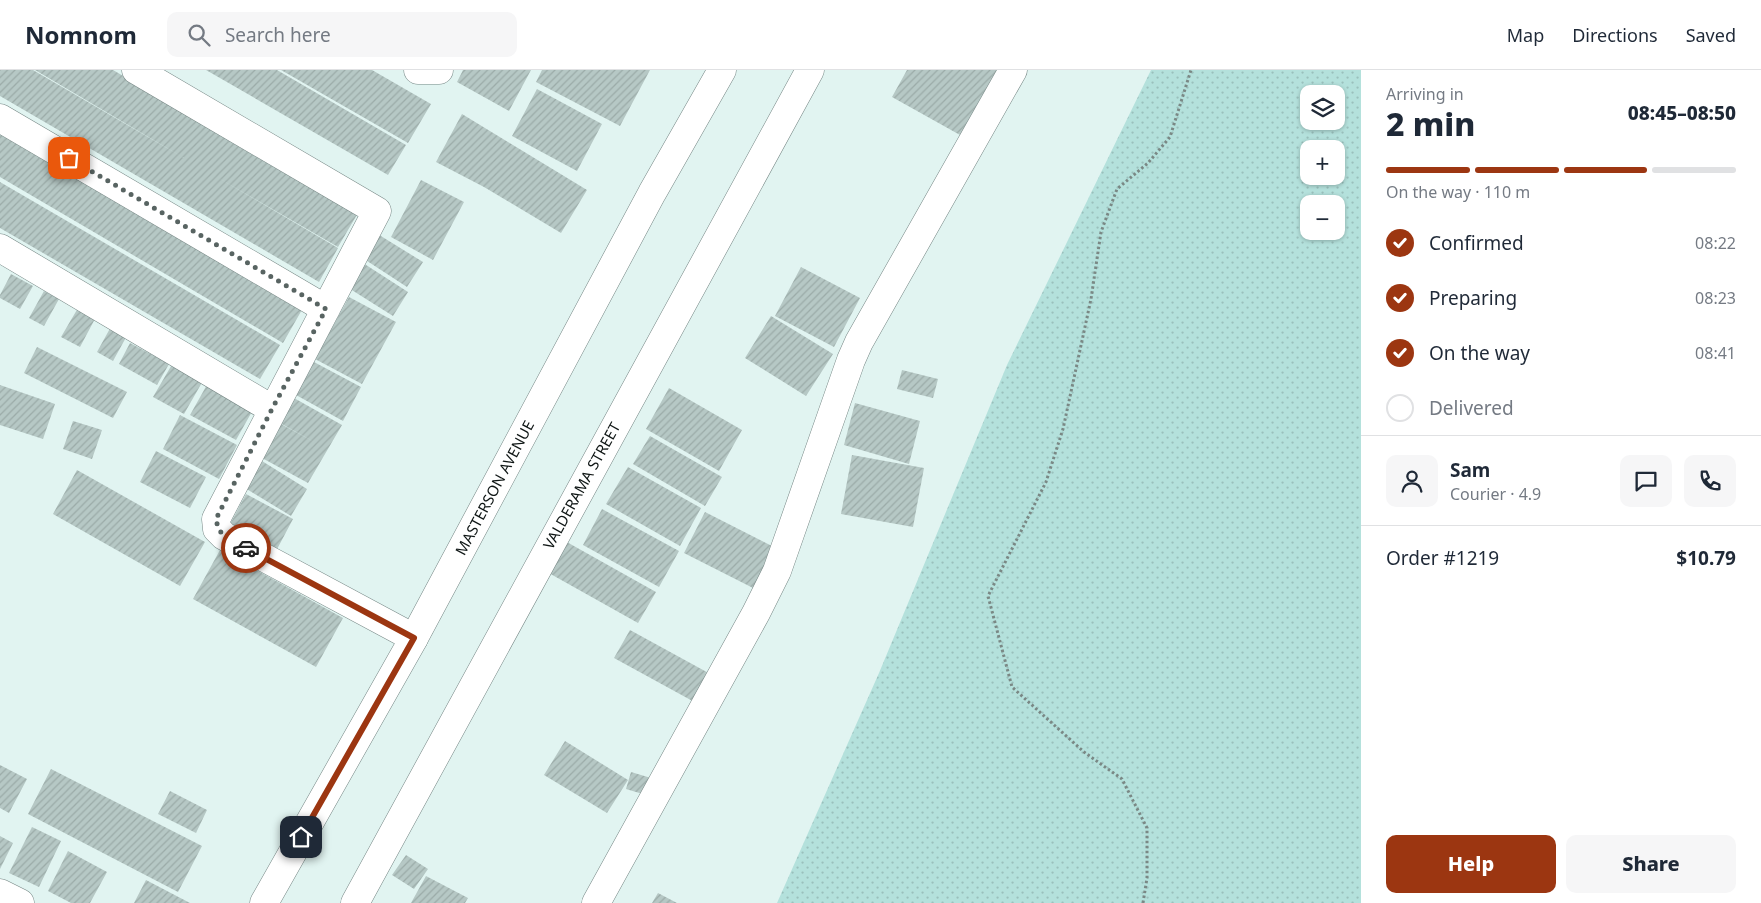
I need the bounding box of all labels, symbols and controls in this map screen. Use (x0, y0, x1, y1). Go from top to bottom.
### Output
search box (167, 12, 517, 57)
text: Nomnom (25, 18, 137, 51)
icon: search (185, 21, 213, 49)
text: Search here (225, 22, 331, 48)
text: Map (1507, 23, 1544, 47)
text: Directions (1572, 23, 1658, 47)
text: Saved (1686, 23, 1736, 47)
text: Arriving in (1386, 83, 1464, 105)
map controls (1300, 85, 1345, 240)
button: layers (1300, 85, 1345, 130)
text: 08:45–08:50 (1628, 100, 1736, 126)
text: 2 min (1386, 102, 1475, 145)
pin (48, 137, 90, 179)
button: + (1300, 140, 1345, 185)
icon: bag (55, 144, 83, 172)
text: On the way · 110 m (1386, 181, 1530, 203)
button: − (1300, 195, 1345, 240)
icon: check (1386, 229, 1414, 257)
text: Confirmed (1429, 230, 1524, 256)
text: 08:22 (1695, 232, 1736, 254)
icon: check (1386, 284, 1414, 312)
text: Preparing (1429, 285, 1517, 311)
text: 08:23 (1695, 287, 1736, 309)
icon: check (1386, 339, 1414, 367)
text: On the way (1429, 340, 1530, 366)
text: 08:41 (1695, 342, 1736, 364)
text: Delivered (1429, 395, 1514, 421)
street label: MASTERSON AVENUE (450, 417, 538, 558)
street label: VALDERAMA STREET (538, 418, 625, 552)
button: person (1386, 455, 1438, 507)
button: chat (1620, 455, 1672, 507)
button: phone (1684, 455, 1736, 507)
text: Sam (1450, 457, 1490, 483)
text: Courier · 4.9 (1450, 483, 1541, 505)
courier (221, 523, 271, 573)
icon: car (232, 534, 260, 562)
text: Order #1219 (1386, 545, 1499, 571)
text: $10.79 (1676, 545, 1736, 571)
pin (280, 816, 322, 858)
icon: home (287, 823, 315, 851)
button: Help (1386, 835, 1556, 893)
button: Share (1566, 835, 1736, 893)

